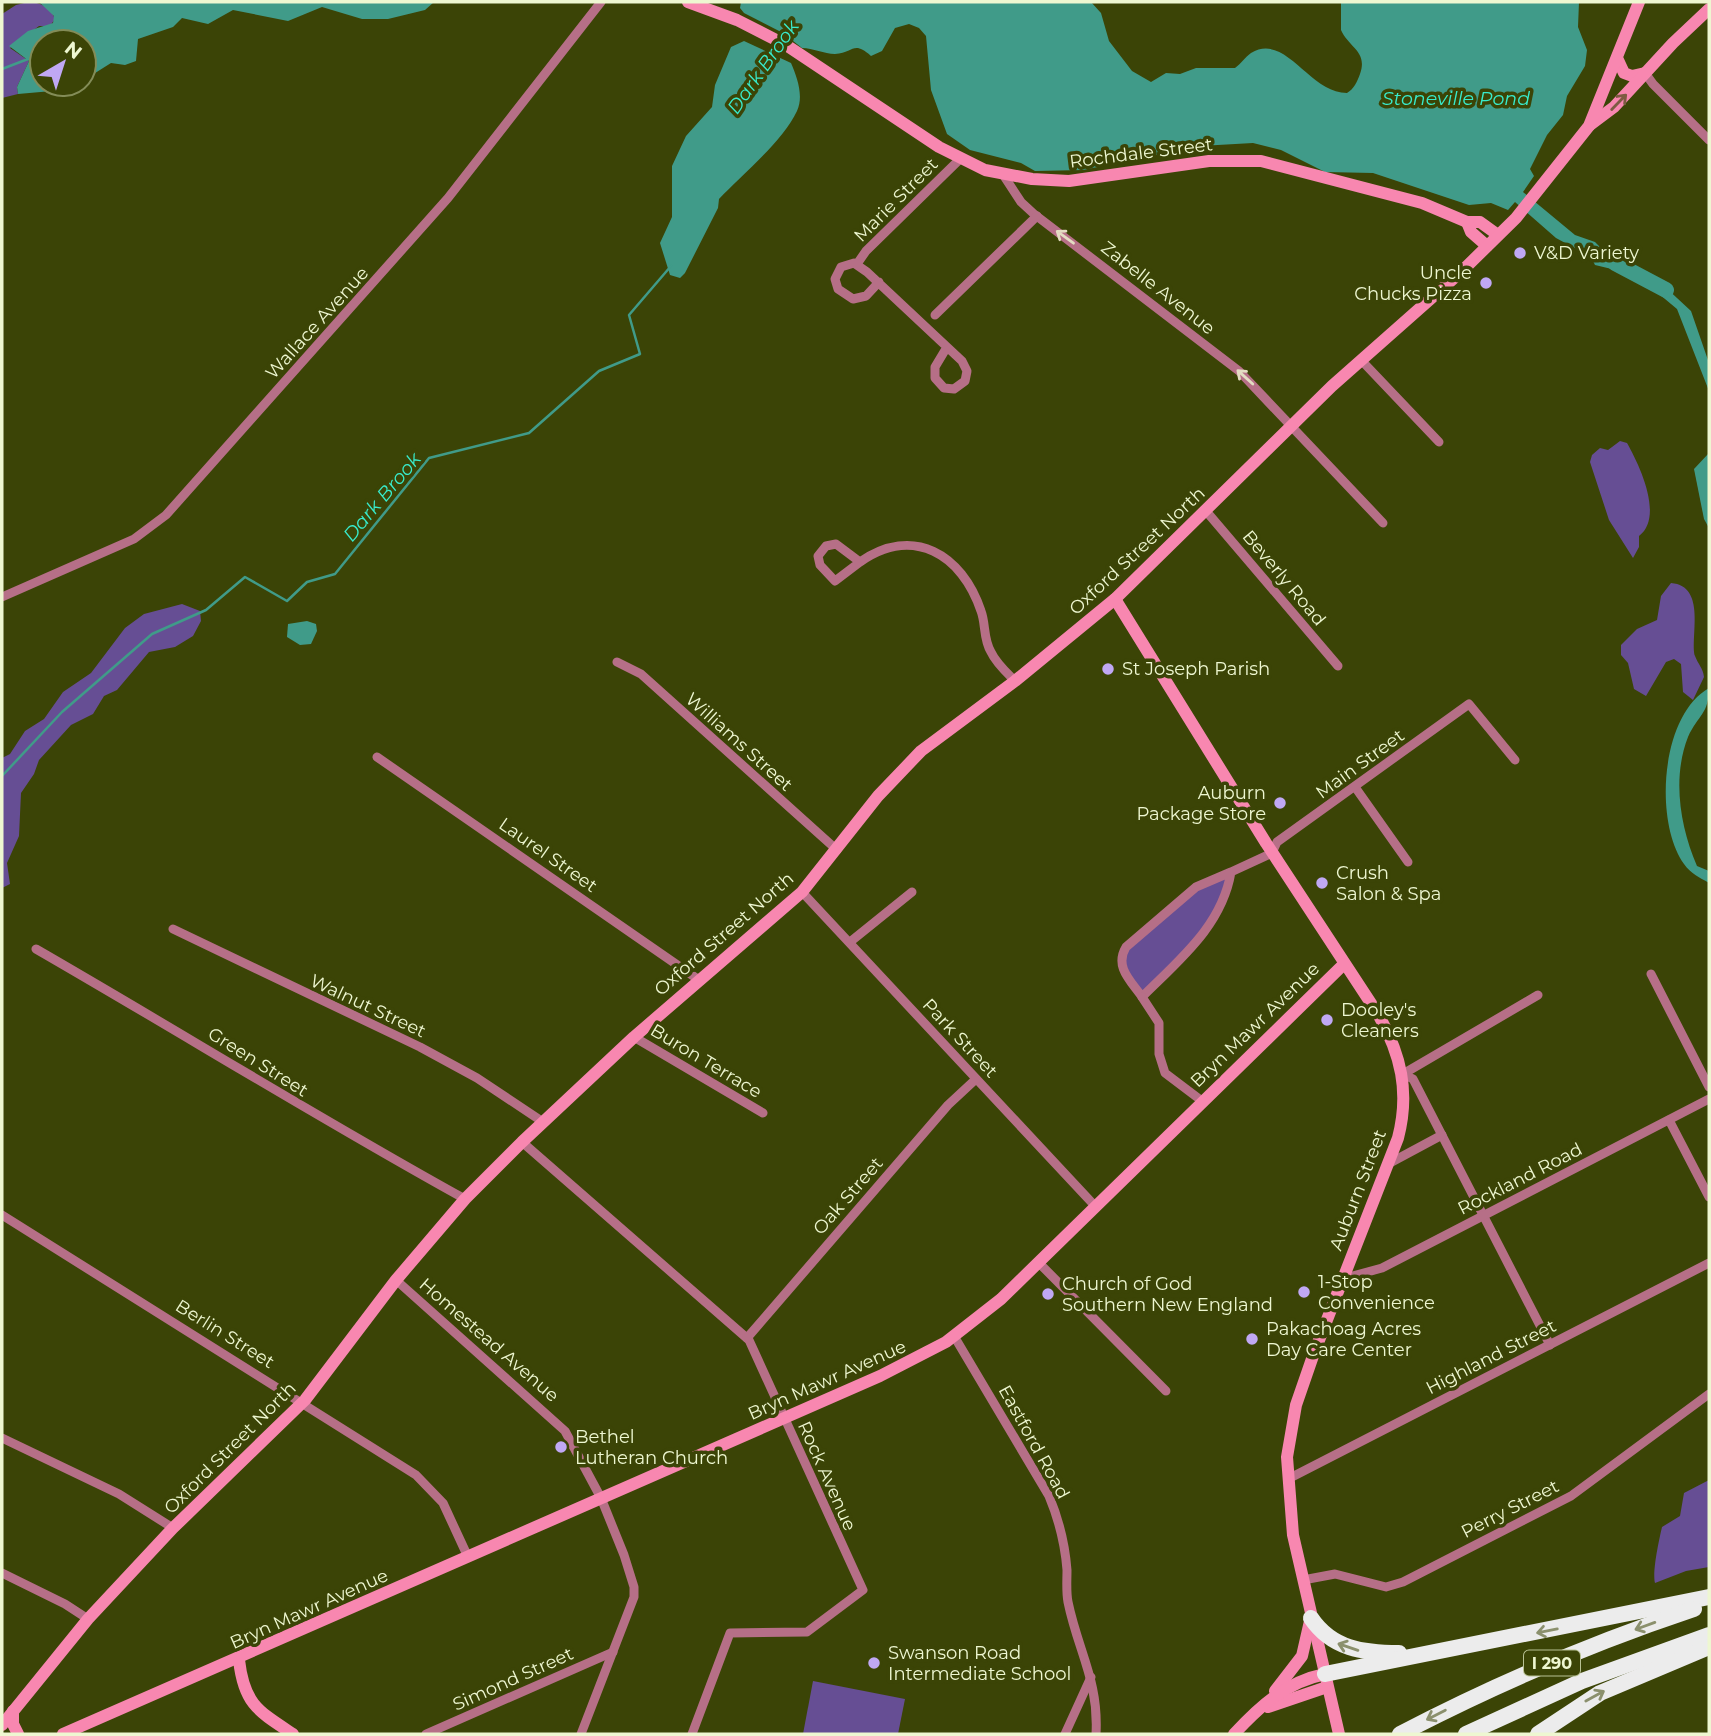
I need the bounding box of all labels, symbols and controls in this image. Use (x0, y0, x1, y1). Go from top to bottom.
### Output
water label: Dark Brook (722, 15, 804, 118)
north arrow (28, 28, 98, 98)
text: N (60, 36, 87, 64)
water label: Stoneville Pond (1382, 87, 1530, 110)
one-way arrow (1610, 93, 1627, 110)
street label: Rochdale Street (1068, 133, 1214, 173)
street label: Marie Street (849, 153, 943, 247)
one-way arrow (1056, 230, 1075, 244)
street label: Zabelle Avenue (1097, 237, 1219, 339)
place label: V&D Variety (1534, 242, 1639, 264)
marker: V&D Variety (1512, 245, 1528, 261)
street label: Wallace Avenue (261, 262, 373, 384)
place label: Uncle Chucks Pizza (1354, 262, 1472, 305)
marker: Uncle Chucks Pizza (1478, 275, 1494, 291)
one-way arrow (1236, 369, 1254, 385)
water label: Dark Brook (338, 447, 426, 546)
street label: Oxford Street North (1065, 482, 1209, 620)
street label: Beverly Road (1238, 526, 1330, 630)
place label: St Joseph Parish (1122, 658, 1270, 680)
marker: St Joseph Parish (1100, 661, 1116, 677)
street label: Williams Street (681, 688, 797, 796)
street label: Main Street (1311, 725, 1409, 803)
place label: Auburn Package Store (1136, 782, 1266, 825)
marker: Auburn Package Store (1272, 795, 1288, 811)
street label: Laurel Street (495, 813, 601, 897)
place label: Crush Salon & Spa (1336, 862, 1441, 905)
street label: Oxford Street North (650, 867, 798, 1001)
marker: Crush Salon & Spa (1314, 875, 1330, 891)
street label: Bryn Mawr Avenue (1186, 958, 1324, 1092)
street label: Walnut Street (307, 970, 429, 1042)
street label: Park Street (918, 994, 1002, 1082)
place label: Dooley's Cleaners (1341, 999, 1419, 1042)
marker: Dooley's Cleaners (1319, 1012, 1335, 1028)
street label: Buron Terrace (646, 1019, 766, 1103)
street label: Green Street (204, 1022, 312, 1102)
street label: Auburn Street (1325, 1127, 1391, 1253)
street label: Rockland Road (1454, 1138, 1586, 1220)
street label: Oak Street (808, 1153, 888, 1239)
place label: 1-Stop Convenience (1318, 1271, 1435, 1314)
street label: Homestead Avenue (415, 1273, 563, 1407)
place label: Church of God Southern New England (1062, 1273, 1273, 1316)
marker: 1-Stop Convenience (1296, 1284, 1312, 1300)
marker: Church of God Southern New England (1040, 1286, 1056, 1302)
street label: Berlin Street (171, 1295, 279, 1373)
street label: Highland Street (1422, 1315, 1560, 1399)
place label: Pakachoag Acres Day Care Center (1266, 1318, 1421, 1361)
marker: Pakachoag Acres Day Care Center (1244, 1331, 1260, 1347)
street label: Bryn Mawr Avenue (745, 1335, 910, 1425)
street label: Oxford Street North (159, 1377, 301, 1519)
street label: Eastford Road (994, 1381, 1074, 1503)
street label: Rock Avenue (793, 1418, 861, 1534)
place label: Bethel Lutheran Church (575, 1426, 728, 1469)
marker: Bethel Lutheran Church (553, 1439, 569, 1455)
street label: Perry Street (1457, 1475, 1563, 1543)
street label: Bryn Mawr Avenue (227, 1564, 392, 1654)
one-way arrow (1634, 1621, 1656, 1633)
one-way arrow (1536, 1625, 1559, 1638)
one-way arrow (1337, 1640, 1359, 1652)
place label: Swanson Road Intermediate School (888, 1642, 1071, 1685)
street label: Simond Street (449, 1643, 577, 1715)
road number: I 290 (1524, 1651, 1580, 1676)
marker: Swanson Road Intermediate School (866, 1655, 882, 1671)
one-way arrow (1584, 1689, 1605, 1702)
one-way arrow (1426, 1709, 1447, 1723)

